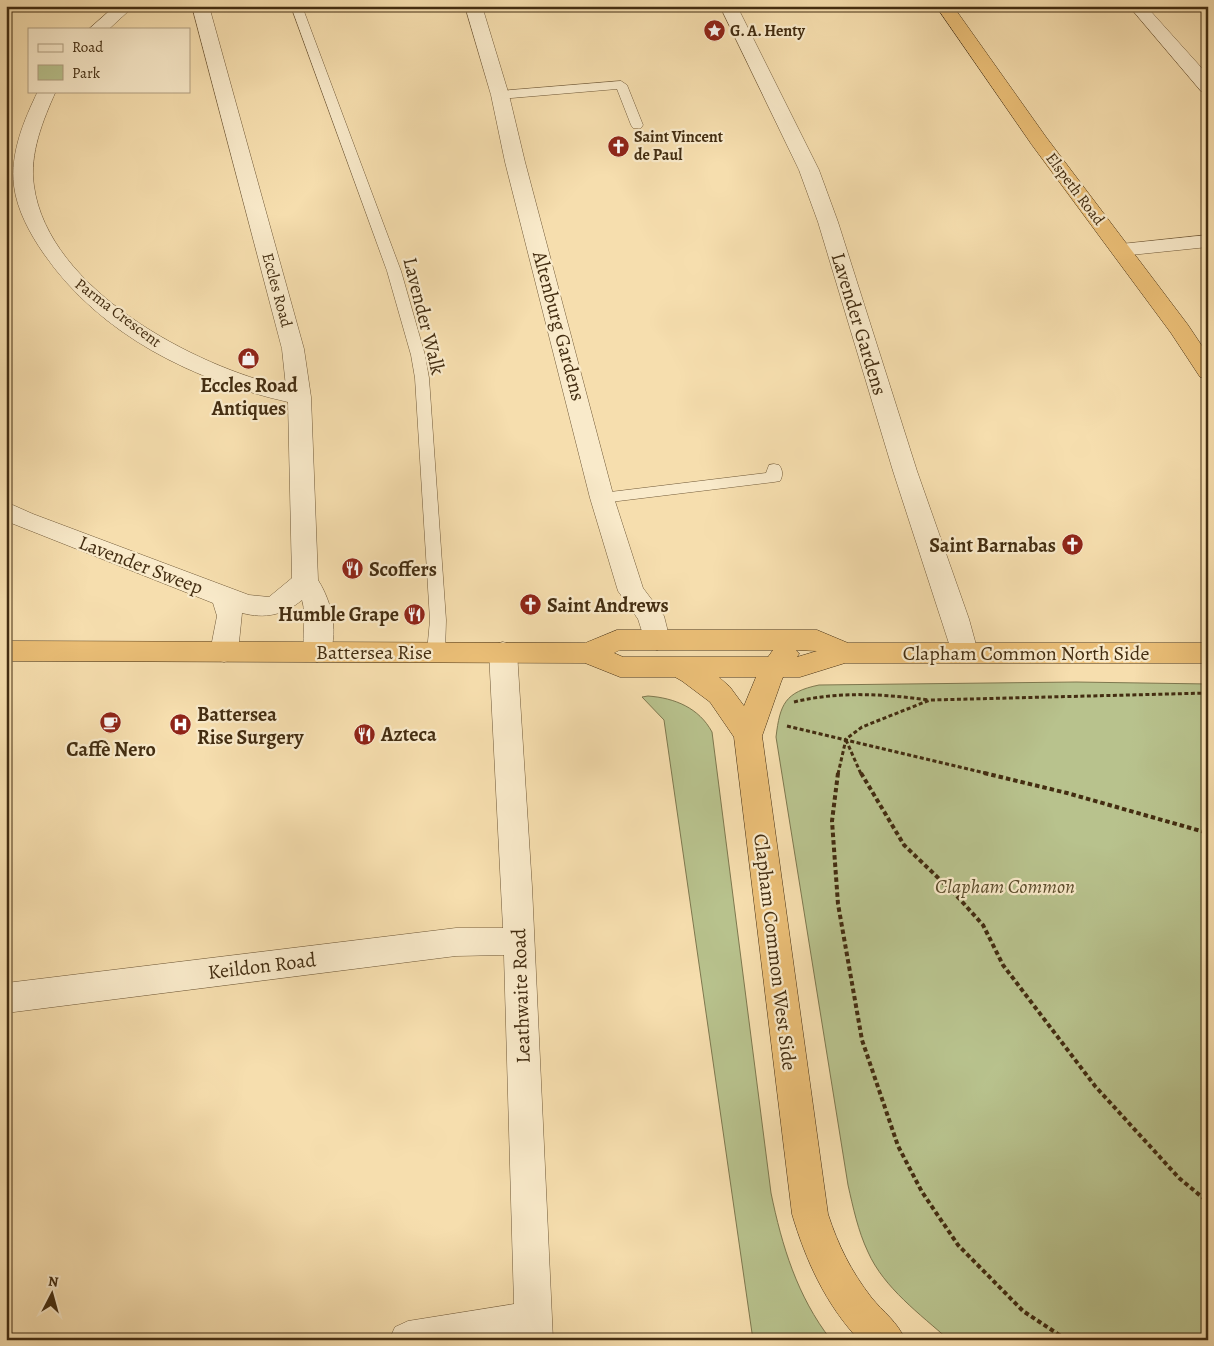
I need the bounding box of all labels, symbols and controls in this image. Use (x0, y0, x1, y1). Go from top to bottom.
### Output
place icon: G. A. Henty (702, 19, 726, 43)
place label: G. A. Henty (730, 20, 806, 42)
legend (28, 28, 190, 92)
text: Road (72, 37, 104, 57)
text: Park (72, 63, 101, 83)
place label: Saint Vincent de Paul (634, 126, 724, 166)
church icon: Saint Vincent de Paul (606, 134, 630, 158)
street label: Elspeth Road (1040, 148, 1110, 230)
street label: Altenburg Gardens (526, 247, 592, 404)
street label: Eccles Road (256, 250, 298, 330)
street label: Lavender Gardens (825, 250, 893, 398)
street label: Lavender Walk (396, 254, 452, 378)
street label: Parma Crescent (70, 273, 166, 353)
shop icon: Eccles Road Antiques (237, 347, 261, 371)
place label: Eccles Road Antiques (200, 372, 298, 422)
street label: Lavender Sweep (75, 529, 207, 601)
place label: Saint Barnabas (929, 532, 1056, 559)
church icon: Saint Barnabas (1060, 533, 1084, 557)
place label: Scoffers (369, 556, 437, 583)
restaurant icon: Scoffers (341, 557, 365, 581)
place label: Saint Andrews (547, 592, 669, 619)
church icon: Saint Andrews (519, 593, 543, 617)
place label: Humble Grape (278, 601, 399, 628)
restaurant icon: Humble Grape (403, 602, 427, 626)
street label: Battersea Rise (316, 639, 432, 666)
street label: Clapham Common North Side (903, 640, 1149, 667)
place label: Battersea Rise Surgery (197, 701, 304, 751)
cafe icon: Caffè Nero (99, 711, 123, 735)
hospital icon: Battersea Rise Surgery (169, 713, 193, 737)
place label: Azteca (380, 721, 437, 748)
restaurant icon: Azteca (353, 722, 377, 746)
place label: Caffè Nero (66, 736, 156, 763)
street label: Clapham Common West Side (747, 832, 803, 1072)
park label: Clapham Common (935, 873, 1075, 900)
street label: Leathwaite Road (505, 928, 537, 1064)
street label: Keildon Road (206, 946, 318, 986)
north arrow (28, 1268, 78, 1318)
text: N (47, 1272, 59, 1292)

